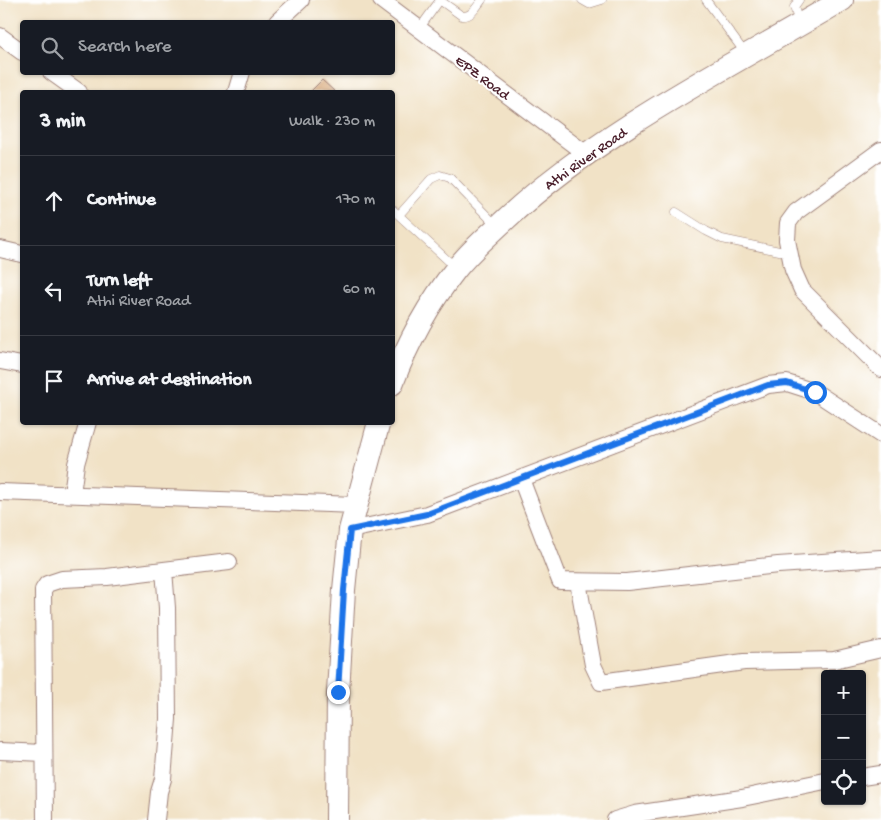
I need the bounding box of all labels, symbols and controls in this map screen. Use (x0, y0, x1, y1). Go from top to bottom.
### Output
search box (20, 20, 395, 75)
icon: search (38, 34, 66, 62)
text: Search here (78, 36, 172, 59)
street label: EPZ Road (451, 52, 514, 106)
text: 3 min (40, 110, 85, 135)
text: Walk · 230 m (289, 113, 375, 132)
street label: Athi River Road (541, 124, 632, 195)
icon: ahead (40, 187, 68, 215)
text: Continue (87, 189, 156, 212)
text: 170 m (336, 191, 375, 210)
text: Turn left (87, 270, 151, 293)
icon: left (40, 277, 68, 305)
text: 60 m (343, 281, 375, 300)
text: Athi River Road (87, 293, 190, 312)
icon: arrive (40, 367, 68, 395)
text: Arrive at destination (87, 369, 251, 392)
route start (804, 381, 827, 404)
map controls (821, 670, 866, 805)
button: + (821, 670, 866, 715)
route end (327, 681, 350, 704)
button: − (821, 715, 866, 760)
button: locate (821, 760, 866, 805)

